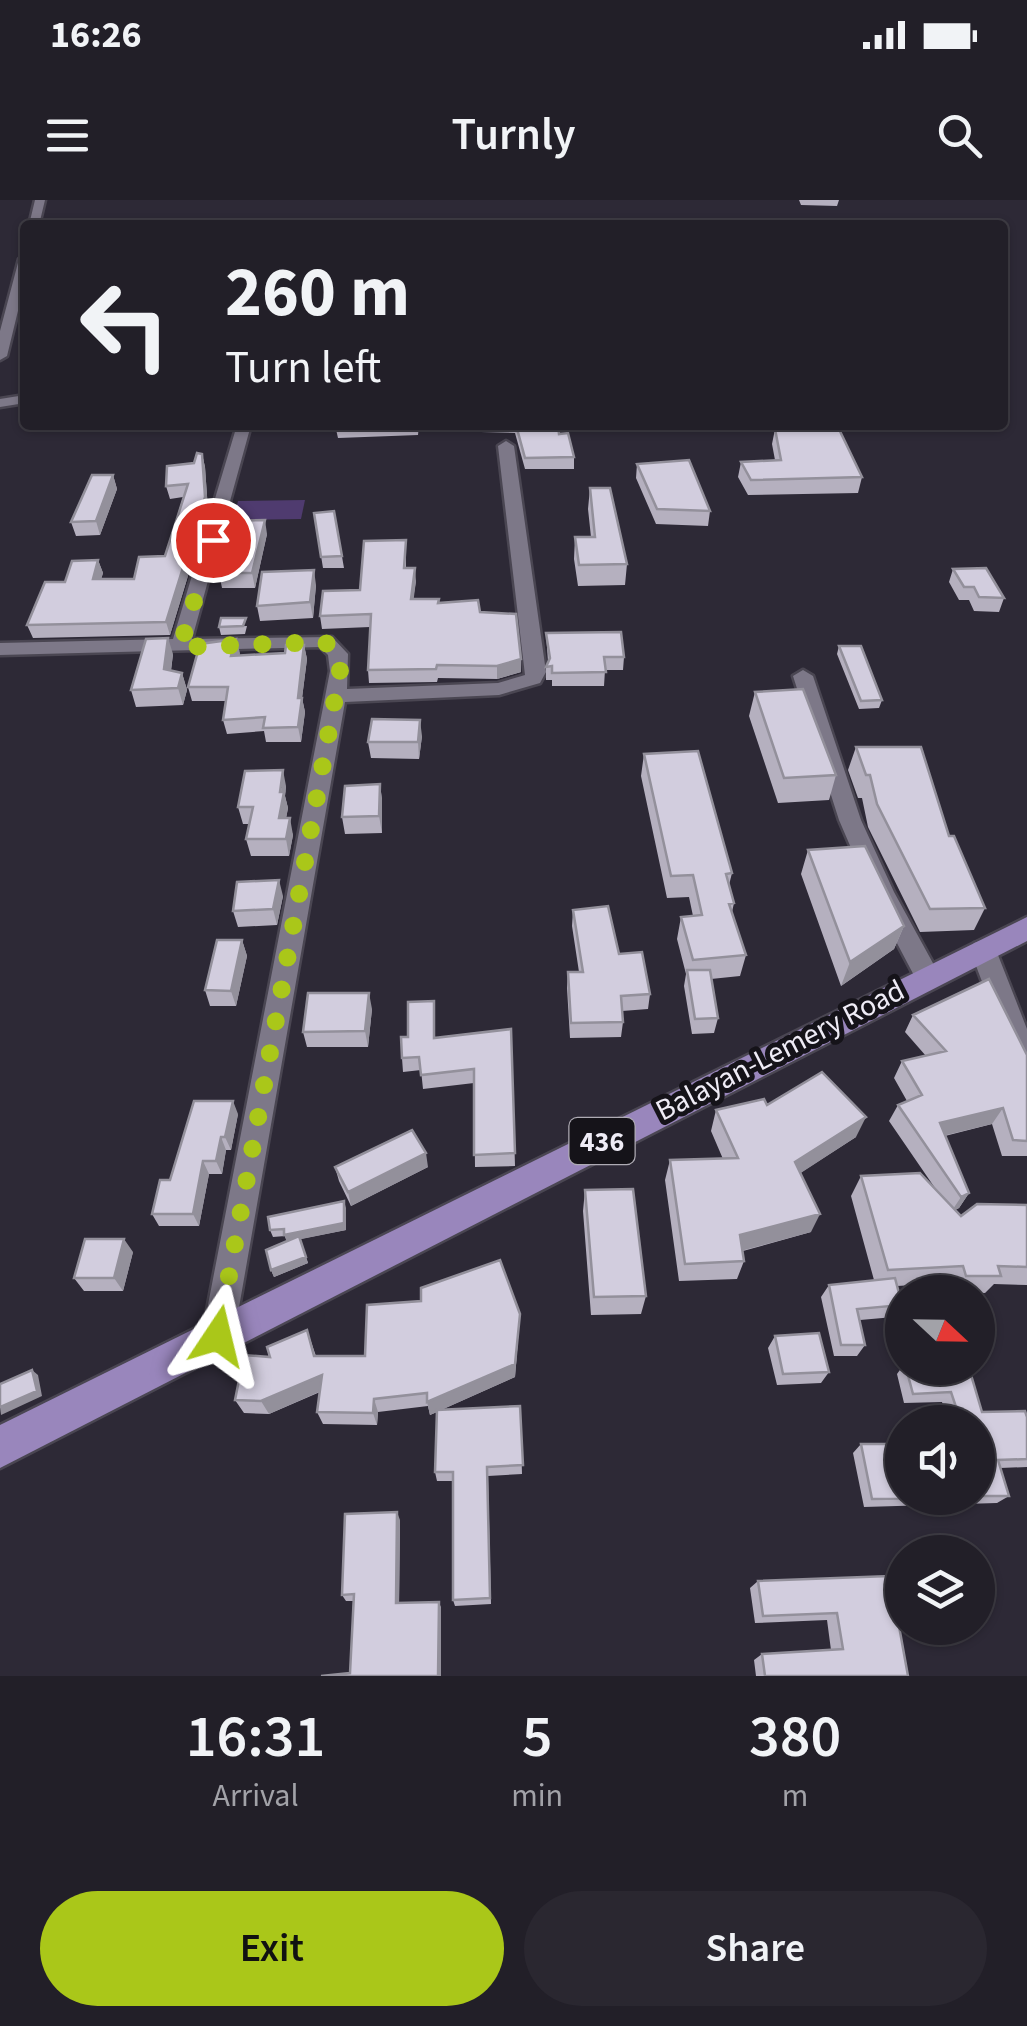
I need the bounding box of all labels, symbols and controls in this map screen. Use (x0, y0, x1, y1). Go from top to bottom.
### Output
text: 16:26 (50, 8, 142, 62)
text: Turnly (451, 103, 576, 167)
icon: menu (40, 108, 95, 163)
icon: search (932, 108, 987, 163)
text: 260 m (225, 243, 410, 343)
icon: left (60, 260, 190, 390)
text: Turn left (225, 336, 381, 400)
pin (171, 498, 256, 583)
icon: arrive (186, 513, 241, 568)
street label: Balayan-Lemery Road (648, 969, 912, 1132)
road number: 436 (570, 1118, 634, 1164)
north arrow (885, 1275, 995, 1385)
map controls (885, 1275, 995, 1645)
position arrow (166, 1284, 270, 1388)
button: sound (885, 1405, 995, 1515)
button: layers (885, 1535, 995, 1645)
text: 16:31 (186, 1695, 325, 1780)
text: 5 (522, 1695, 553, 1780)
text: 380 (749, 1695, 841, 1780)
text: Arrival (213, 1773, 299, 1819)
text: min (511, 1773, 563, 1819)
text: m (782, 1773, 808, 1819)
button: Exit (40, 1891, 504, 2006)
button: Share (524, 1891, 987, 2006)

